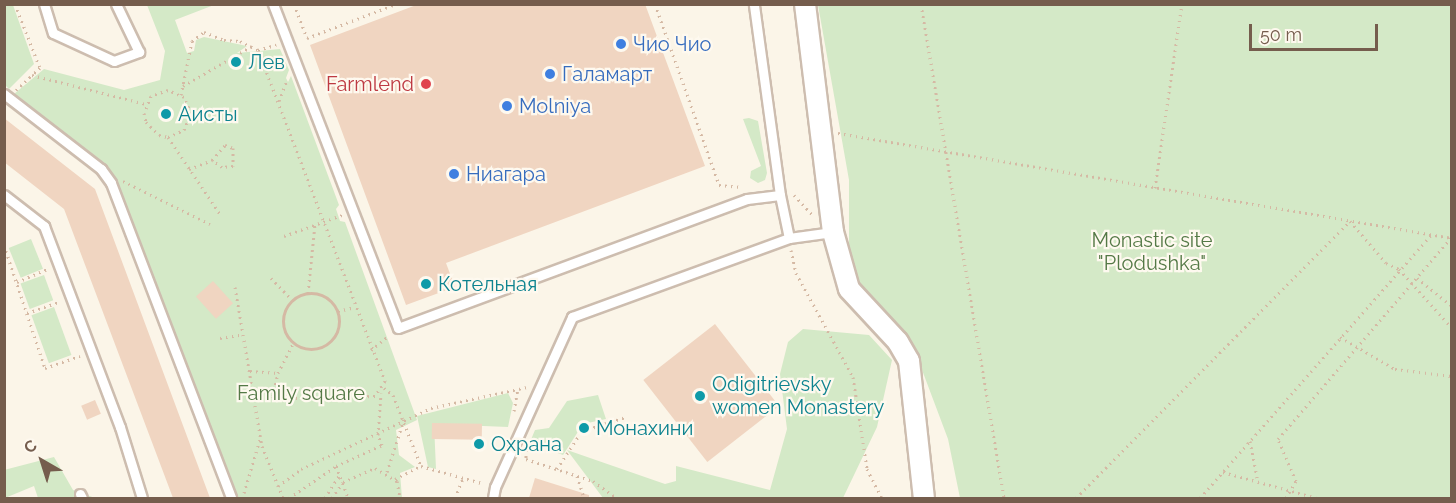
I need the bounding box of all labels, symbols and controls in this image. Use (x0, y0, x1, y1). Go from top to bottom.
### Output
scale bar (1252, 12, 1381, 50)
text: 50 m (1260, 24, 1302, 45)
place label: Чио Чио (633, 32, 711, 56)
marker: Чио Чио (614, 37, 628, 51)
place label: Лев (248, 50, 285, 74)
marker: Лев (229, 55, 243, 69)
place label: Галамарт (562, 62, 652, 86)
marker: Галамарт (543, 67, 557, 81)
place label: Farmlend (326, 72, 414, 96)
marker: Farmlend (419, 77, 433, 91)
place label: Molniya (519, 94, 591, 118)
marker: Molniya (500, 99, 514, 113)
place label: Аисты (178, 102, 237, 126)
marker: Аисты (159, 107, 173, 121)
place label: Ниагара (466, 162, 546, 186)
marker: Ниагара (447, 167, 461, 181)
park label: Monastic site "Plodushka" (1092, 229, 1212, 276)
place label: Котельная (438, 272, 537, 296)
marker: Котельная (419, 277, 433, 291)
place label: Odigitrievsky women Monastery (712, 372, 884, 419)
park label: Family square (237, 381, 365, 405)
marker: Odigitrievsky women Monastery (693, 389, 707, 403)
place label: Монахини (596, 416, 693, 440)
marker: Монахини (577, 421, 591, 435)
north arrow (12, 431, 72, 491)
place label: Охрана (491, 432, 562, 456)
text: С (20, 436, 41, 457)
marker: Охрана (472, 437, 486, 451)

